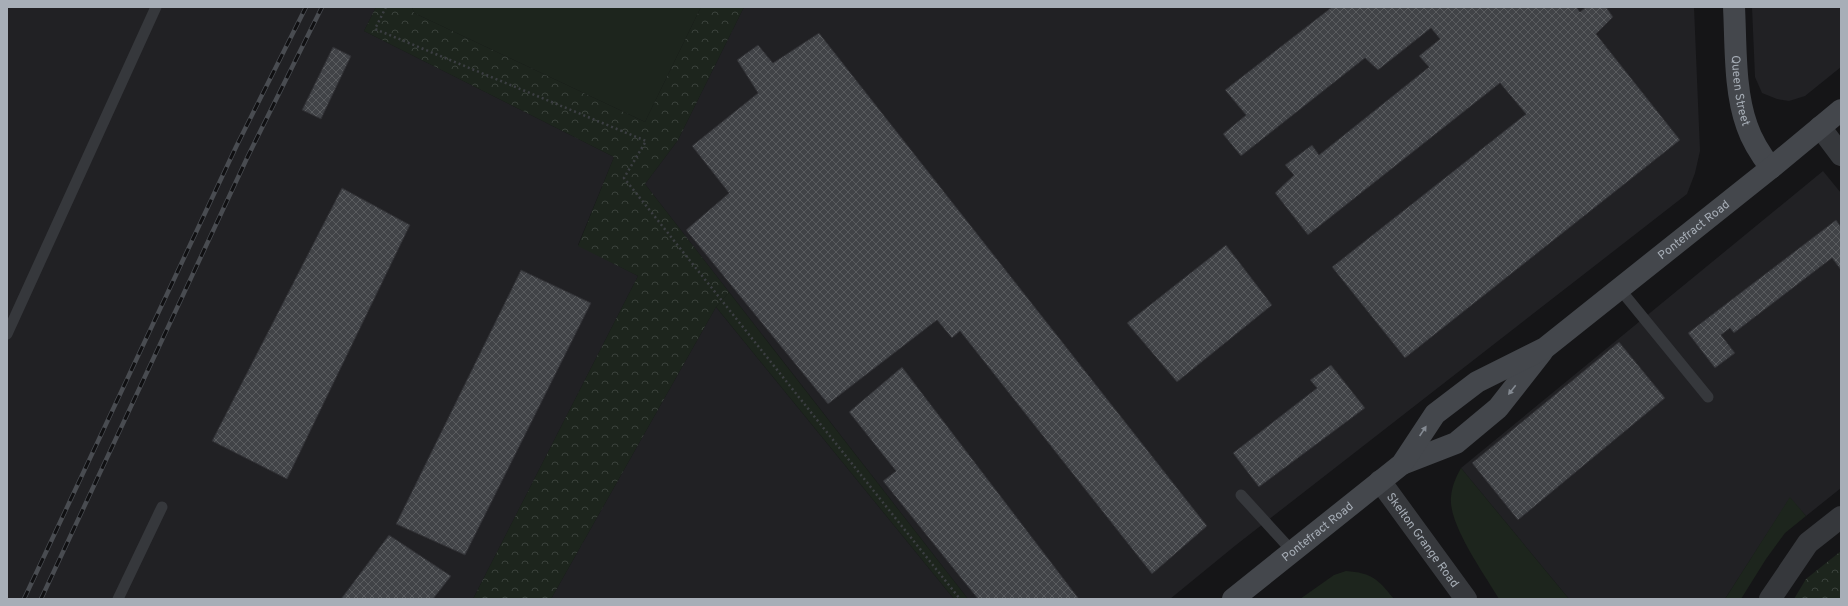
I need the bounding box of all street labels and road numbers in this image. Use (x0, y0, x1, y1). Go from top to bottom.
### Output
street label: Queen Street (1727, 55, 1753, 128)
street label: Pontefract Road (1655, 197, 1733, 264)
street label: Skelton Grange Road (1382, 490, 1462, 591)
street label: Pontefract Road (1279, 499, 1357, 566)

